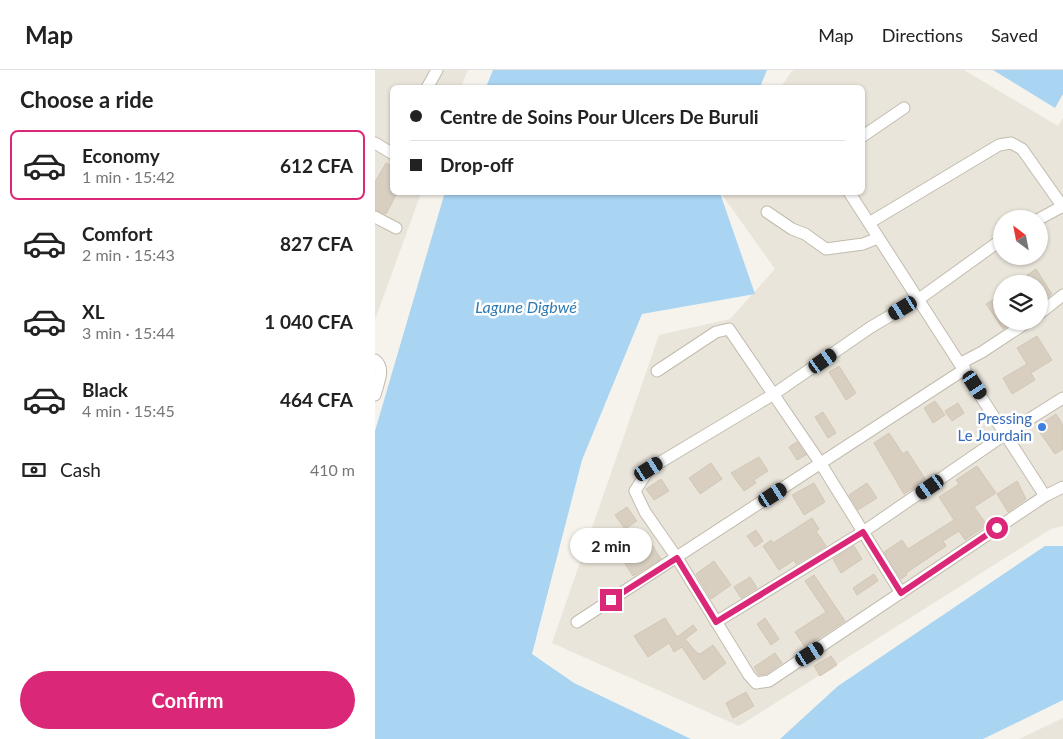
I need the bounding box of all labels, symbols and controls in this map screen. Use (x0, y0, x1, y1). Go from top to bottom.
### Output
text: Map (25, 20, 73, 49)
text: Map (818, 24, 854, 46)
text: Directions (882, 24, 963, 46)
text: Saved (991, 24, 1038, 46)
text: Choose a ride (20, 86, 154, 113)
text: Centre de Soins Pour Ulcers De Buruli (440, 105, 759, 128)
icon: car (22, 143, 67, 188)
text: Economy (82, 144, 160, 167)
text: Drop-off (440, 153, 514, 176)
text: 612 CFA (280, 154, 353, 177)
text: 1 min · 15:42 (82, 167, 175, 186)
north arrow (993, 210, 1047, 265)
map controls (993, 210, 1048, 330)
icon: car (22, 221, 67, 266)
text: Comfort (82, 222, 153, 245)
text: 827 CFA (280, 232, 353, 255)
text: 2 min · 15:43 (82, 245, 175, 264)
button: layers (993, 275, 1048, 330)
car (886, 294, 919, 322)
water label: Lagune Digbwé (475, 297, 577, 316)
icon: car (22, 299, 67, 344)
text: XL (82, 300, 105, 323)
text: 1 040 CFA (264, 310, 353, 333)
text: 3 min · 15:44 (82, 323, 175, 342)
car (806, 346, 839, 376)
car (960, 368, 989, 402)
icon: car (22, 377, 67, 422)
text: Black (82, 378, 128, 401)
text: 464 CFA (280, 388, 353, 411)
text: 4 min · 15:45 (82, 401, 175, 420)
place label: Pressing Le Jourdain (958, 409, 1032, 444)
marker: Pressing Le Jourdain (1036, 421, 1048, 433)
car (632, 455, 665, 483)
icon: cash (20, 456, 48, 484)
text: Cash (60, 458, 101, 481)
text: 410 m (310, 460, 355, 479)
car (913, 472, 946, 502)
car (756, 481, 789, 509)
route start (986, 517, 1008, 539)
callout: 2 min (570, 528, 652, 562)
text: 2 min (591, 536, 631, 555)
route end (600, 589, 622, 611)
car (793, 640, 826, 668)
button: Confirm (20, 671, 355, 729)

